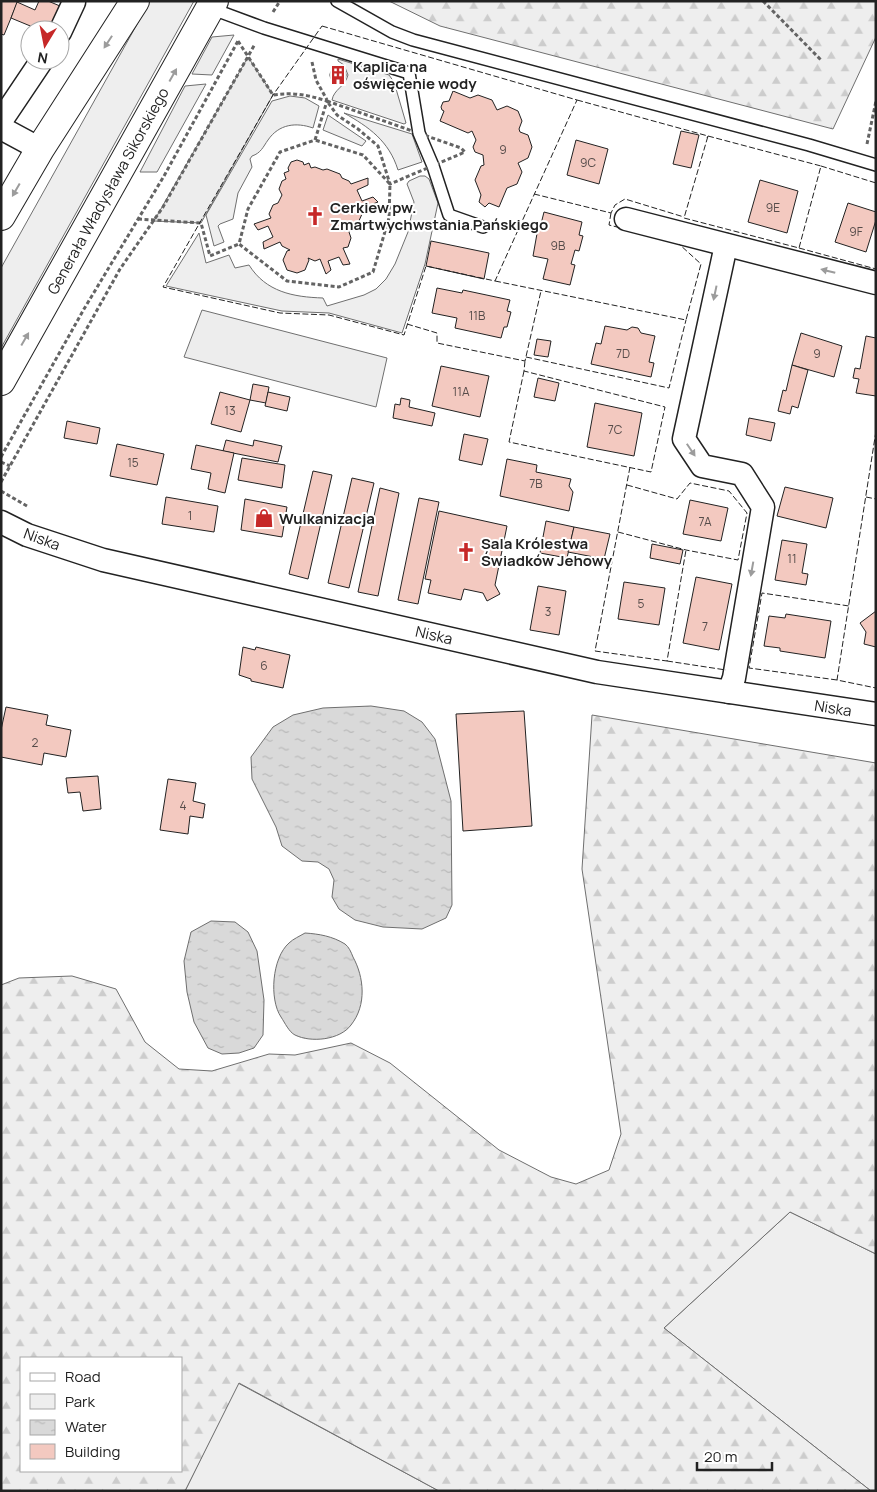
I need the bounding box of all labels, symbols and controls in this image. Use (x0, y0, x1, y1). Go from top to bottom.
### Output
north arrow (20, 20, 70, 70)
one-way arrow (104, 36, 113, 49)
text: N (36, 48, 49, 69)
place label: Kaplica na oświęcenie wody (353, 56, 477, 94)
building icon: Kaplica na oświęcenie wody (327, 64, 349, 86)
one-way arrow (169, 68, 177, 82)
street label: Generała Władysława Sikorskiego (42, 84, 174, 298)
house number: 9 (499, 141, 507, 158)
house number: 9C (580, 154, 596, 171)
one-way arrow (12, 183, 20, 197)
place label: Cerkiew pw. Zmartwychwstania Pańskiego (330, 197, 548, 235)
house number: 9E (766, 199, 780, 216)
church icon: Cerkiew pw. Zmartwychwstania Pańskiego (304, 205, 326, 227)
house number: 9F (849, 223, 863, 240)
house number: 9B (551, 237, 565, 254)
one-way arrow (821, 267, 836, 275)
one-way arrow (711, 285, 719, 301)
house number: 11B (469, 307, 485, 324)
one-way arrow (21, 332, 30, 346)
house number: 7D (616, 345, 630, 362)
house number: 9 (813, 345, 821, 362)
house number: 11A (453, 383, 470, 400)
house number: 13 (224, 402, 236, 419)
house number: 7C (608, 421, 623, 438)
one-way arrow (686, 443, 696, 456)
house number: 15 (127, 454, 139, 471)
house number: 7B (529, 475, 543, 492)
house number: 1 (188, 507, 192, 524)
shop icon: Wulkanizacja (253, 507, 275, 529)
place label: Wulkanizacja (279, 508, 375, 529)
house number: 7A (698, 513, 712, 530)
street label: Niska (21, 523, 63, 555)
place label: Sala Królestwa Świadków Jehowy (481, 533, 613, 571)
church icon: Sala Królestwa Świadków Jehowy (455, 541, 477, 563)
house number: 11 (787, 550, 797, 567)
one-way arrow (748, 562, 756, 578)
house number: 5 (638, 595, 645, 612)
house number: 3 (545, 603, 551, 620)
house number: 7 (702, 618, 708, 635)
street label: Niska (413, 621, 455, 649)
house number: 6 (260, 657, 268, 674)
street label: Niska (813, 695, 853, 721)
house number: 2 (32, 734, 39, 751)
house number: 4 (179, 797, 187, 814)
legend (20, 1357, 182, 1472)
text: Road (65, 1366, 101, 1387)
text: Park (65, 1391, 95, 1412)
text: Water (65, 1416, 107, 1437)
scale bar (697, 1440, 772, 1472)
text: Building (65, 1441, 120, 1462)
text: 20 m (704, 1446, 737, 1467)

